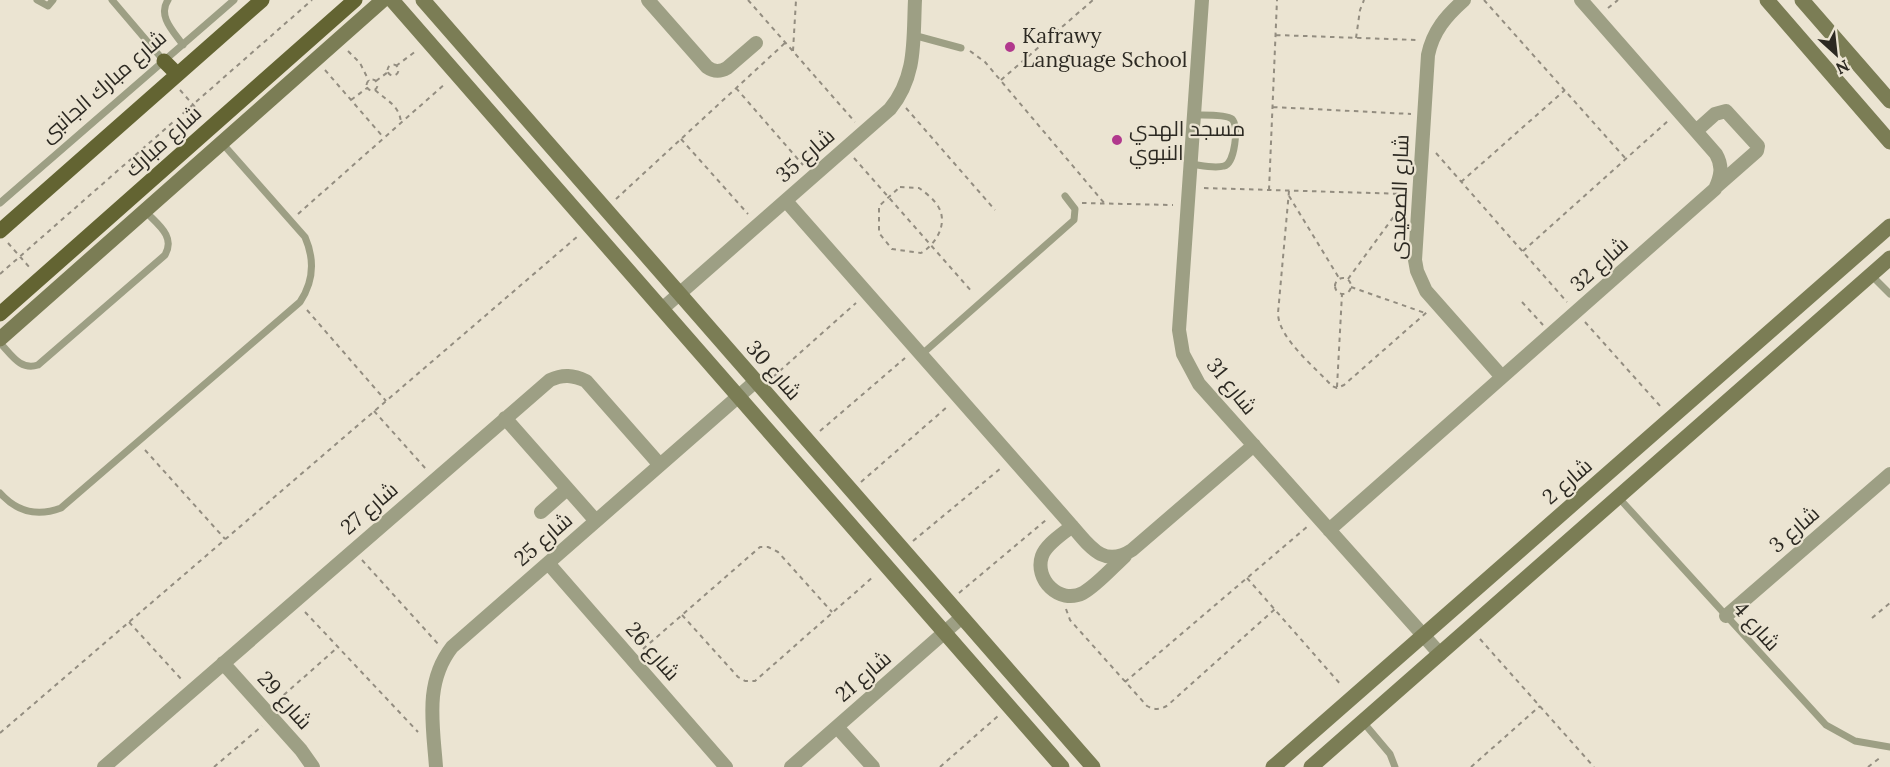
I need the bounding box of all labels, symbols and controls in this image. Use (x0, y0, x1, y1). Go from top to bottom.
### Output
place label: Kafrawy Language School (1022, 22, 1188, 73)
street label: شارع مبارك الجانبى (35, 24, 171, 148)
north arrow (1806, 24, 1866, 84)
marker: Kafrawy Language School (1003, 40, 1017, 54)
text: N (1833, 56, 1853, 79)
street label: شارع مبارك (120, 100, 206, 182)
place label: مسجد الهدي النبوي (1129, 115, 1245, 169)
street label: شارع 35 (770, 122, 841, 189)
marker: مسجد الهدي النبوي (1110, 133, 1124, 147)
street label: شارع الصعيدى (1383, 134, 1416, 260)
street label: شارع 32 (1564, 231, 1634, 298)
street label: شارع 30 (740, 334, 807, 406)
street label: شارع 31 (1200, 352, 1263, 421)
street label: شارع 2 (1536, 452, 1598, 511)
street label: شارع 27 (335, 476, 404, 541)
street label: شارع 3 (1763, 500, 1825, 559)
street label: شارع 25 (508, 506, 579, 573)
street label: شارع 4 (1727, 596, 1786, 657)
street label: شارع 26 (619, 616, 686, 687)
street label: شارع 21 (830, 644, 897, 708)
street label: شارع 29 (251, 665, 318, 736)

